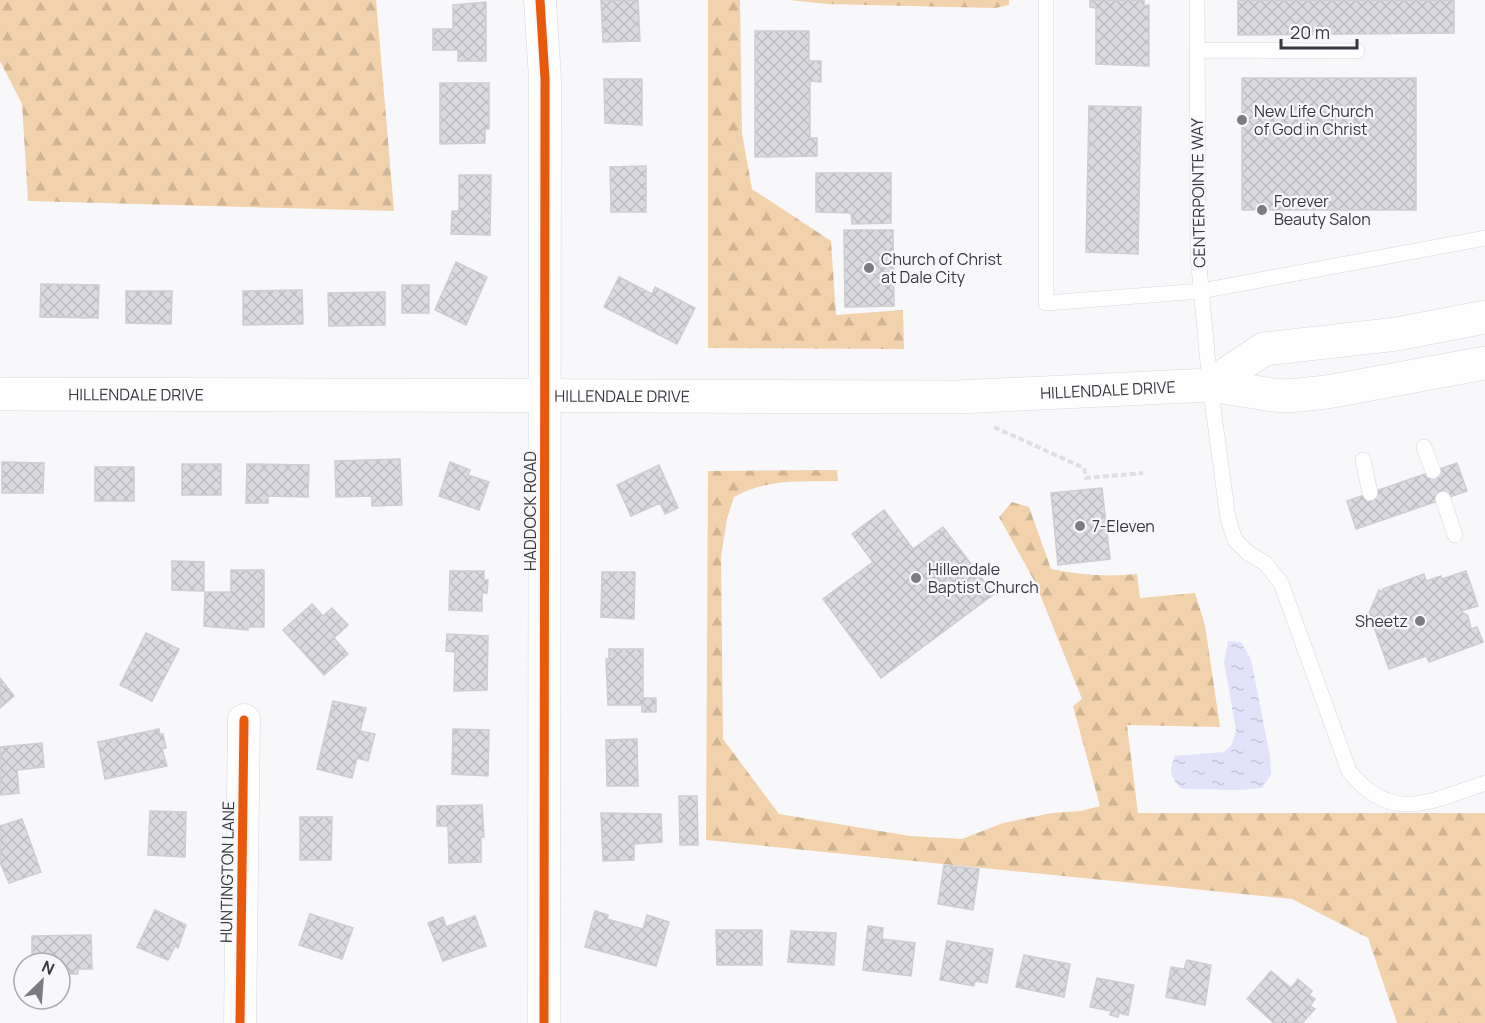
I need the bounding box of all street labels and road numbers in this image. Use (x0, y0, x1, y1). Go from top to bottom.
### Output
street label: CENTERPOINTE WAY (1186, 118, 1210, 268)
street label: HILLENDALE DRIVE (1040, 376, 1176, 404)
street label: HILLENDALE DRIVE (68, 383, 204, 406)
street label: HILLENDALE DRIVE (554, 385, 690, 407)
street label: HADDOCK ROAD (519, 451, 541, 571)
street label: HUNTINGTON LANE (215, 801, 239, 943)

